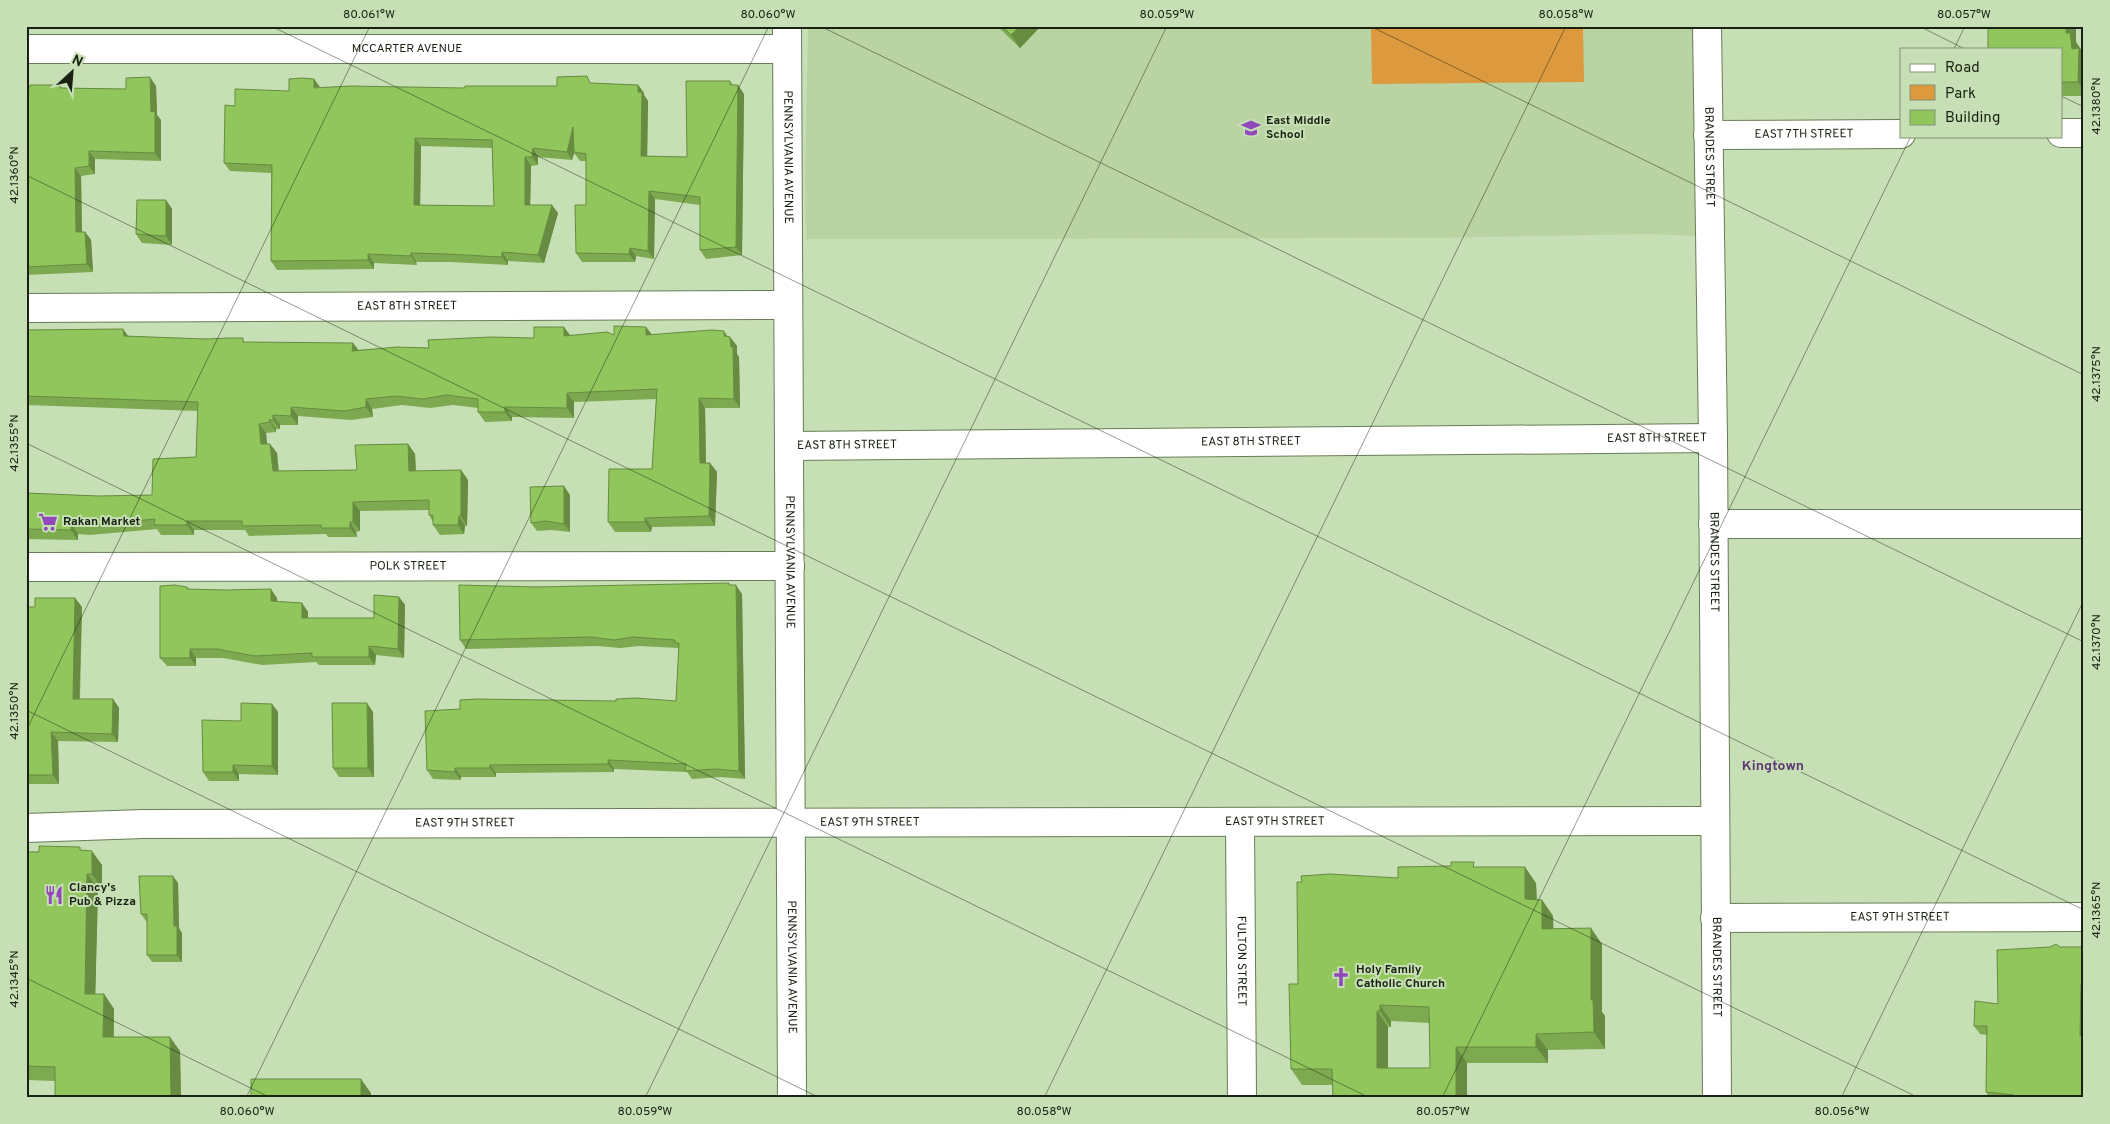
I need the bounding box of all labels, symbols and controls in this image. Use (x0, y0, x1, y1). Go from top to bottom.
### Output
text: 80.061°W (343, 7, 395, 23)
text: 80.060°W (740, 7, 796, 23)
text: 80.059°W (1140, 7, 1194, 23)
text: 80.058°W (1538, 7, 1594, 23)
text: 80.057°W (1937, 7, 1991, 23)
street label: MCCARTER AVENUE (352, 41, 462, 57)
north arrow (48, 48, 98, 98)
legend (1900, 48, 2062, 138)
text: N (69, 52, 85, 72)
text: Road (1945, 59, 1980, 78)
text: 42.1380°N (2089, 77, 2105, 135)
text: Park (1945, 85, 1976, 104)
street label: PENNSYLVANIA AVENUE (779, 90, 796, 224)
street label: BRANDES STREET (1700, 107, 1718, 207)
text: Building (1945, 109, 2000, 128)
place label: East Middle School (1266, 113, 1331, 143)
school or university icon: East Middle School (1240, 117, 1262, 139)
street label: EAST 7TH STREET (1754, 126, 1854, 143)
text: 42.1360°N (7, 146, 23, 204)
street label: EAST 8TH STREET (357, 298, 457, 315)
text: 42.1375°N (2089, 346, 2105, 402)
text: 42.1355°N (7, 414, 23, 472)
street label: EAST 8TH STREET (1607, 430, 1707, 447)
street label: EAST 8TH STREET (1201, 434, 1301, 450)
street label: EAST 8TH STREET (797, 437, 897, 454)
street label: PENNSYLVANIA AVENUE (781, 495, 798, 629)
supermarket icon: Rakan Market (37, 511, 59, 533)
street label: BRANDES STREET (1705, 512, 1722, 612)
place label: Rakan Market (63, 514, 141, 530)
street label: POLK STREET (370, 558, 446, 575)
text: 42.1370°N (2089, 614, 2105, 670)
text: 42.1350°N (7, 682, 23, 740)
district label: Kingtown (1742, 758, 1804, 775)
street label: EAST 9TH STREET (1225, 814, 1325, 830)
street label: EAST 9TH STREET (415, 815, 515, 831)
street label: EAST 9TH STREET (820, 815, 920, 831)
place label: Clancy's Pub & Pizza (69, 880, 136, 910)
text: 42.1365°N (2089, 881, 2105, 939)
restaurant icon: Clancy's Pub & Pizza (43, 884, 65, 906)
street label: PENNSYLVANIA AVENUE (783, 900, 800, 1034)
street label: EAST 9TH STREET (1850, 909, 1950, 926)
street label: FULTON STREET (1233, 916, 1249, 1006)
street label: BRANDES STREET (1708, 917, 1725, 1017)
text: 42.1345°N (7, 950, 23, 1008)
place label: Holy Family Catholic Church (1356, 962, 1445, 992)
church icon: Holy Family Catholic Church (1330, 966, 1352, 988)
text: 80.060°W (219, 1104, 275, 1120)
text: 80.059°W (618, 1104, 672, 1120)
text: 80.058°W (1016, 1104, 1072, 1120)
text: 80.057°W (1416, 1104, 1470, 1120)
text: 80.056°W (1815, 1104, 1869, 1120)

